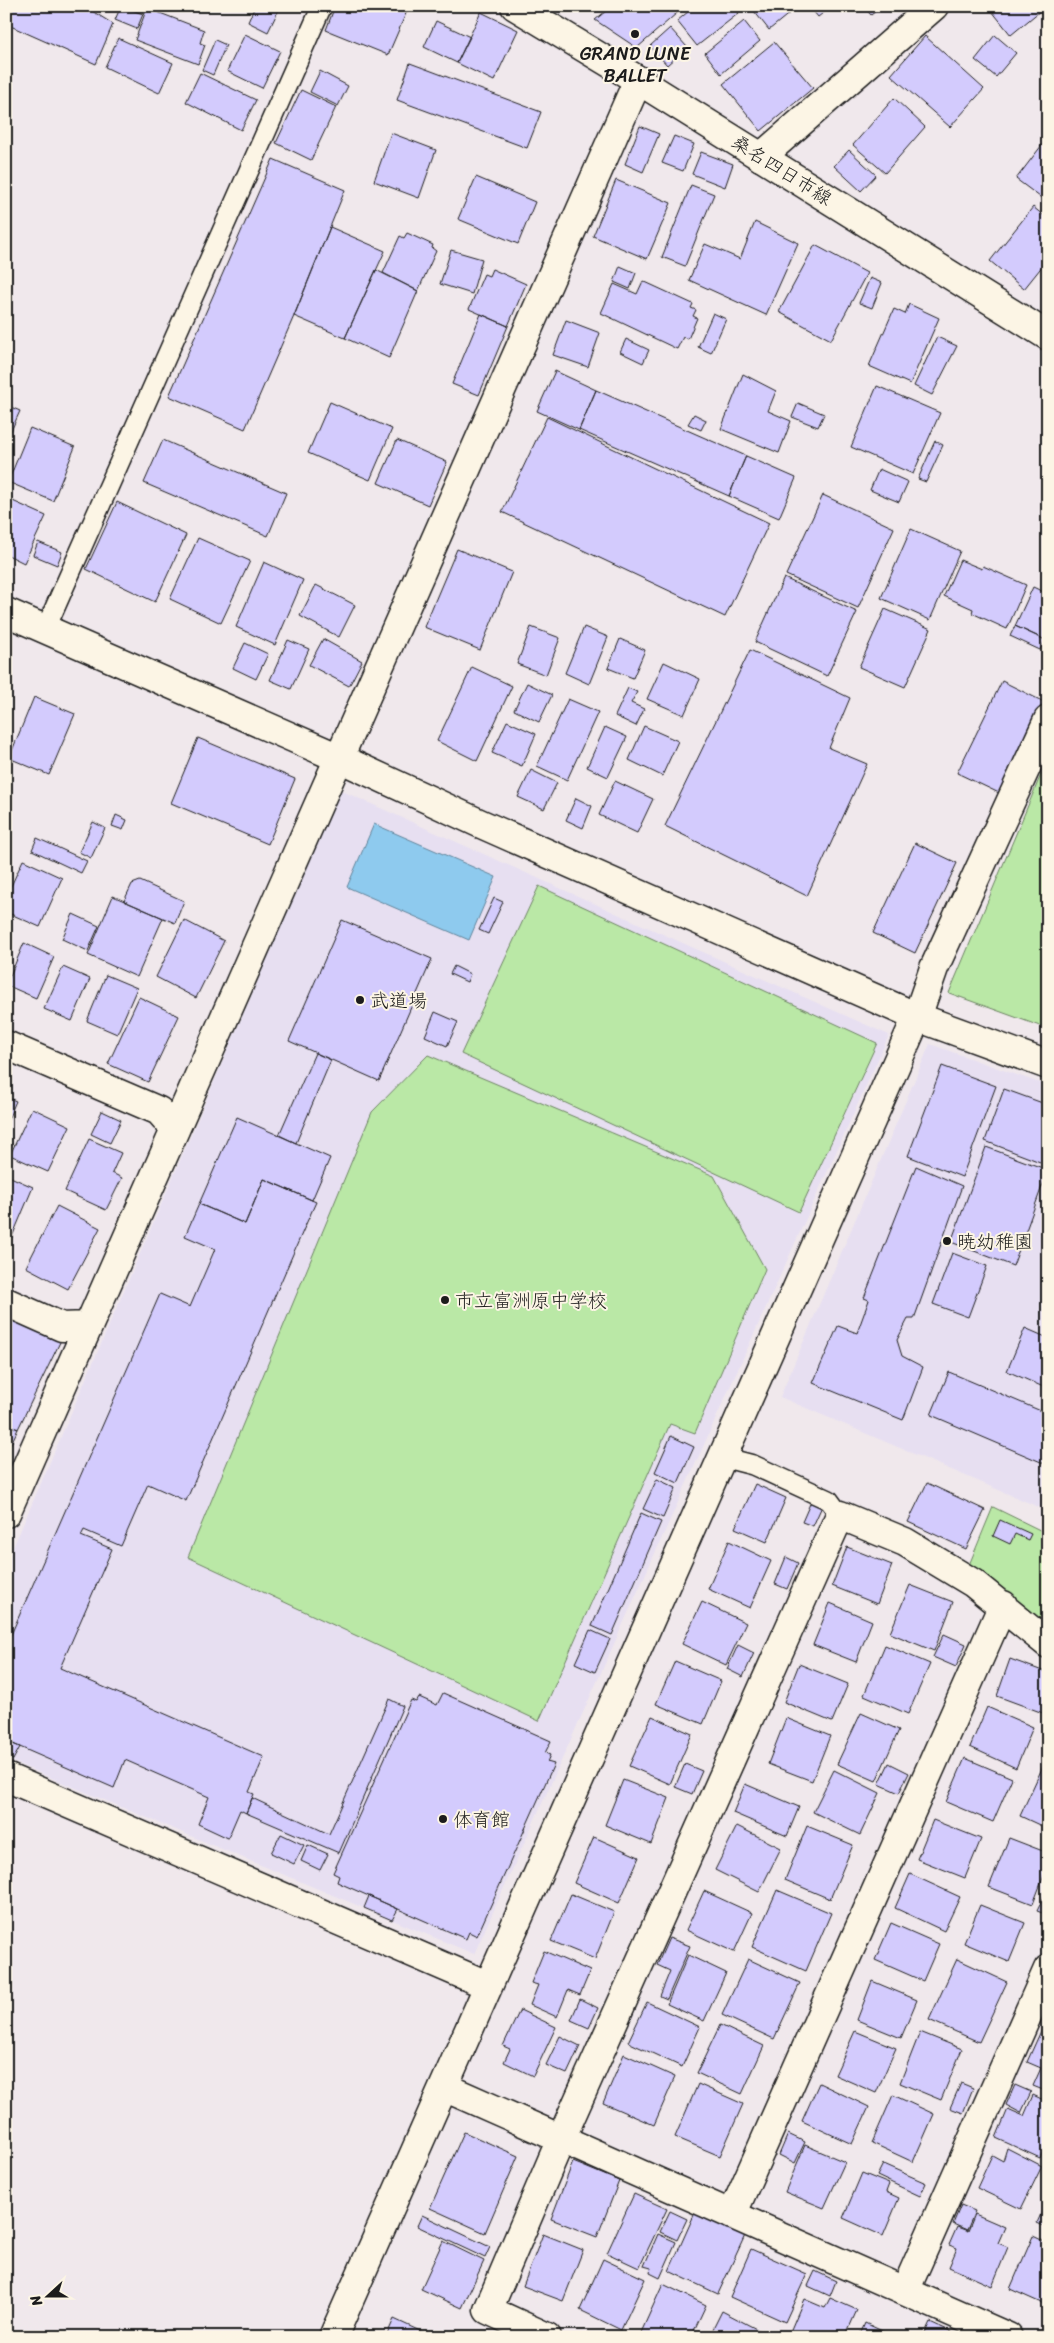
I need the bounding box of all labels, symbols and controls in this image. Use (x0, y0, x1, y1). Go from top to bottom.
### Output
marker: GRAND LUNE BALLET (629, 28, 641, 40)
place label: GRAND LUNE BALLET (580, 37, 692, 92)
street label: 桑名四日市線 (725, 126, 839, 214)
place label: 武道場 (370, 984, 427, 1017)
marker: 武道場 (354, 994, 366, 1006)
place label: 暁幼稚園 (957, 1225, 1033, 1258)
marker: 暁幼稚園 (941, 1235, 953, 1247)
place label: 市立富洲原中学校 (455, 1284, 607, 1317)
marker: 市立富洲原中学校 (439, 1294, 451, 1306)
place label: 体育館 (453, 1803, 510, 1836)
marker: 体育館 (437, 1813, 449, 1825)
north arrow (22, 2270, 72, 2320)
text: N (23, 2291, 50, 2310)

